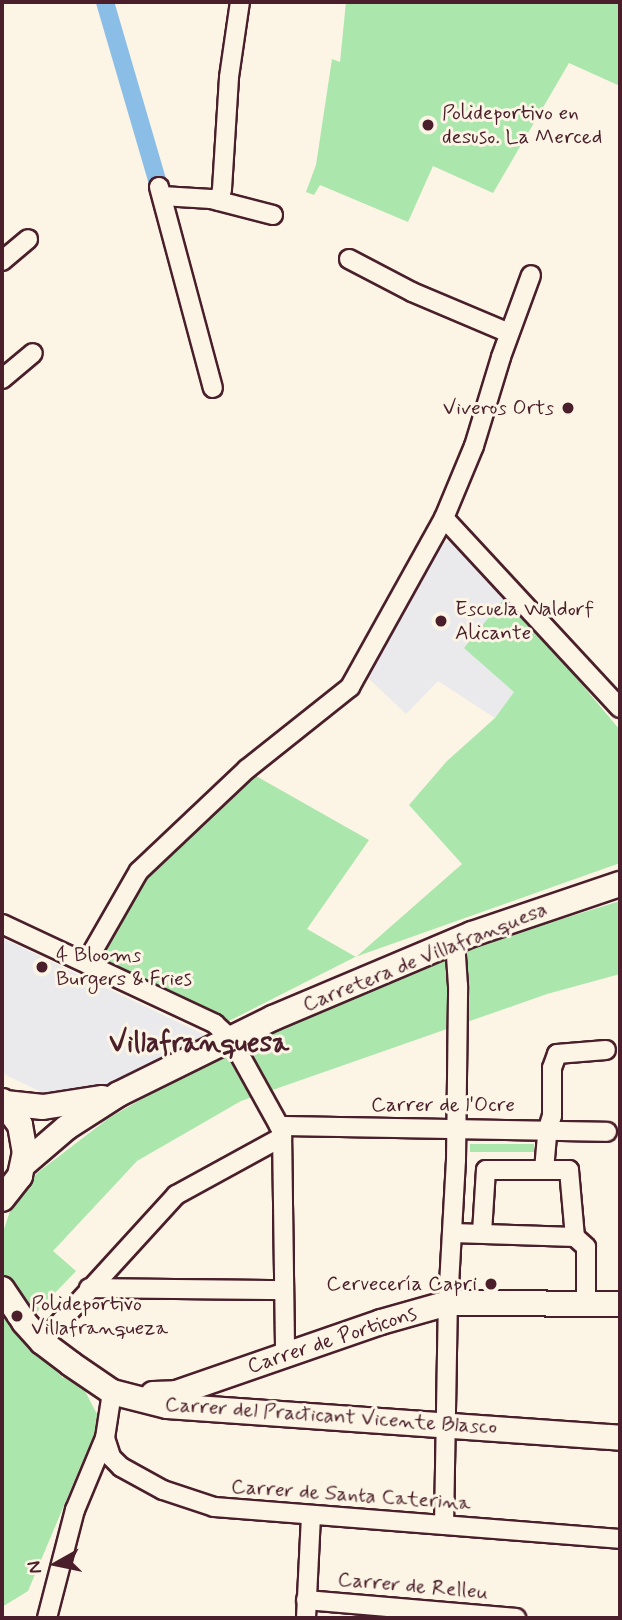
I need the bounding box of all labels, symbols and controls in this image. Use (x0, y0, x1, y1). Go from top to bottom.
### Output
place label: Polideportivo en desuso. La Merced (442, 100, 600, 150)
marker: Polideportivo en desuso. La Merced (420, 117, 436, 133)
place label: Viveros Orts (446, 395, 554, 421)
marker: Viveros Orts (560, 400, 576, 416)
place label: Escuela Waldorf Alicante (455, 596, 597, 646)
marker: Escuela Waldorf Alicante (433, 613, 449, 629)
street label: Carretera de Villafranquesa (299, 896, 551, 1018)
place label: 4 Blooms Burgers & Fries (56, 942, 192, 992)
marker: 4 Blooms Burgers & Fries (34, 959, 50, 975)
district label: Villafranquesa (109, 1027, 289, 1061)
street label: Carrer de l'Ocre (371, 1092, 515, 1118)
place label: Cervecería Capri (326, 1271, 477, 1297)
marker: Cervecería Capri (483, 1276, 499, 1292)
place label: Polideportivo Villafranqueza (31, 1291, 168, 1341)
street label: Carrer de Porticons (246, 1301, 418, 1379)
marker: Polideportivo Villafranqueza (9, 1308, 25, 1324)
street label: Carrer del Practicant Vicente Blasco (165, 1392, 497, 1440)
street label: Carrer de Santa Caterina (235, 1474, 467, 1516)
north arrow (21, 1529, 91, 1599)
text: N (21, 1559, 48, 1576)
street label: Carrer de Relleu (338, 1567, 488, 1605)

